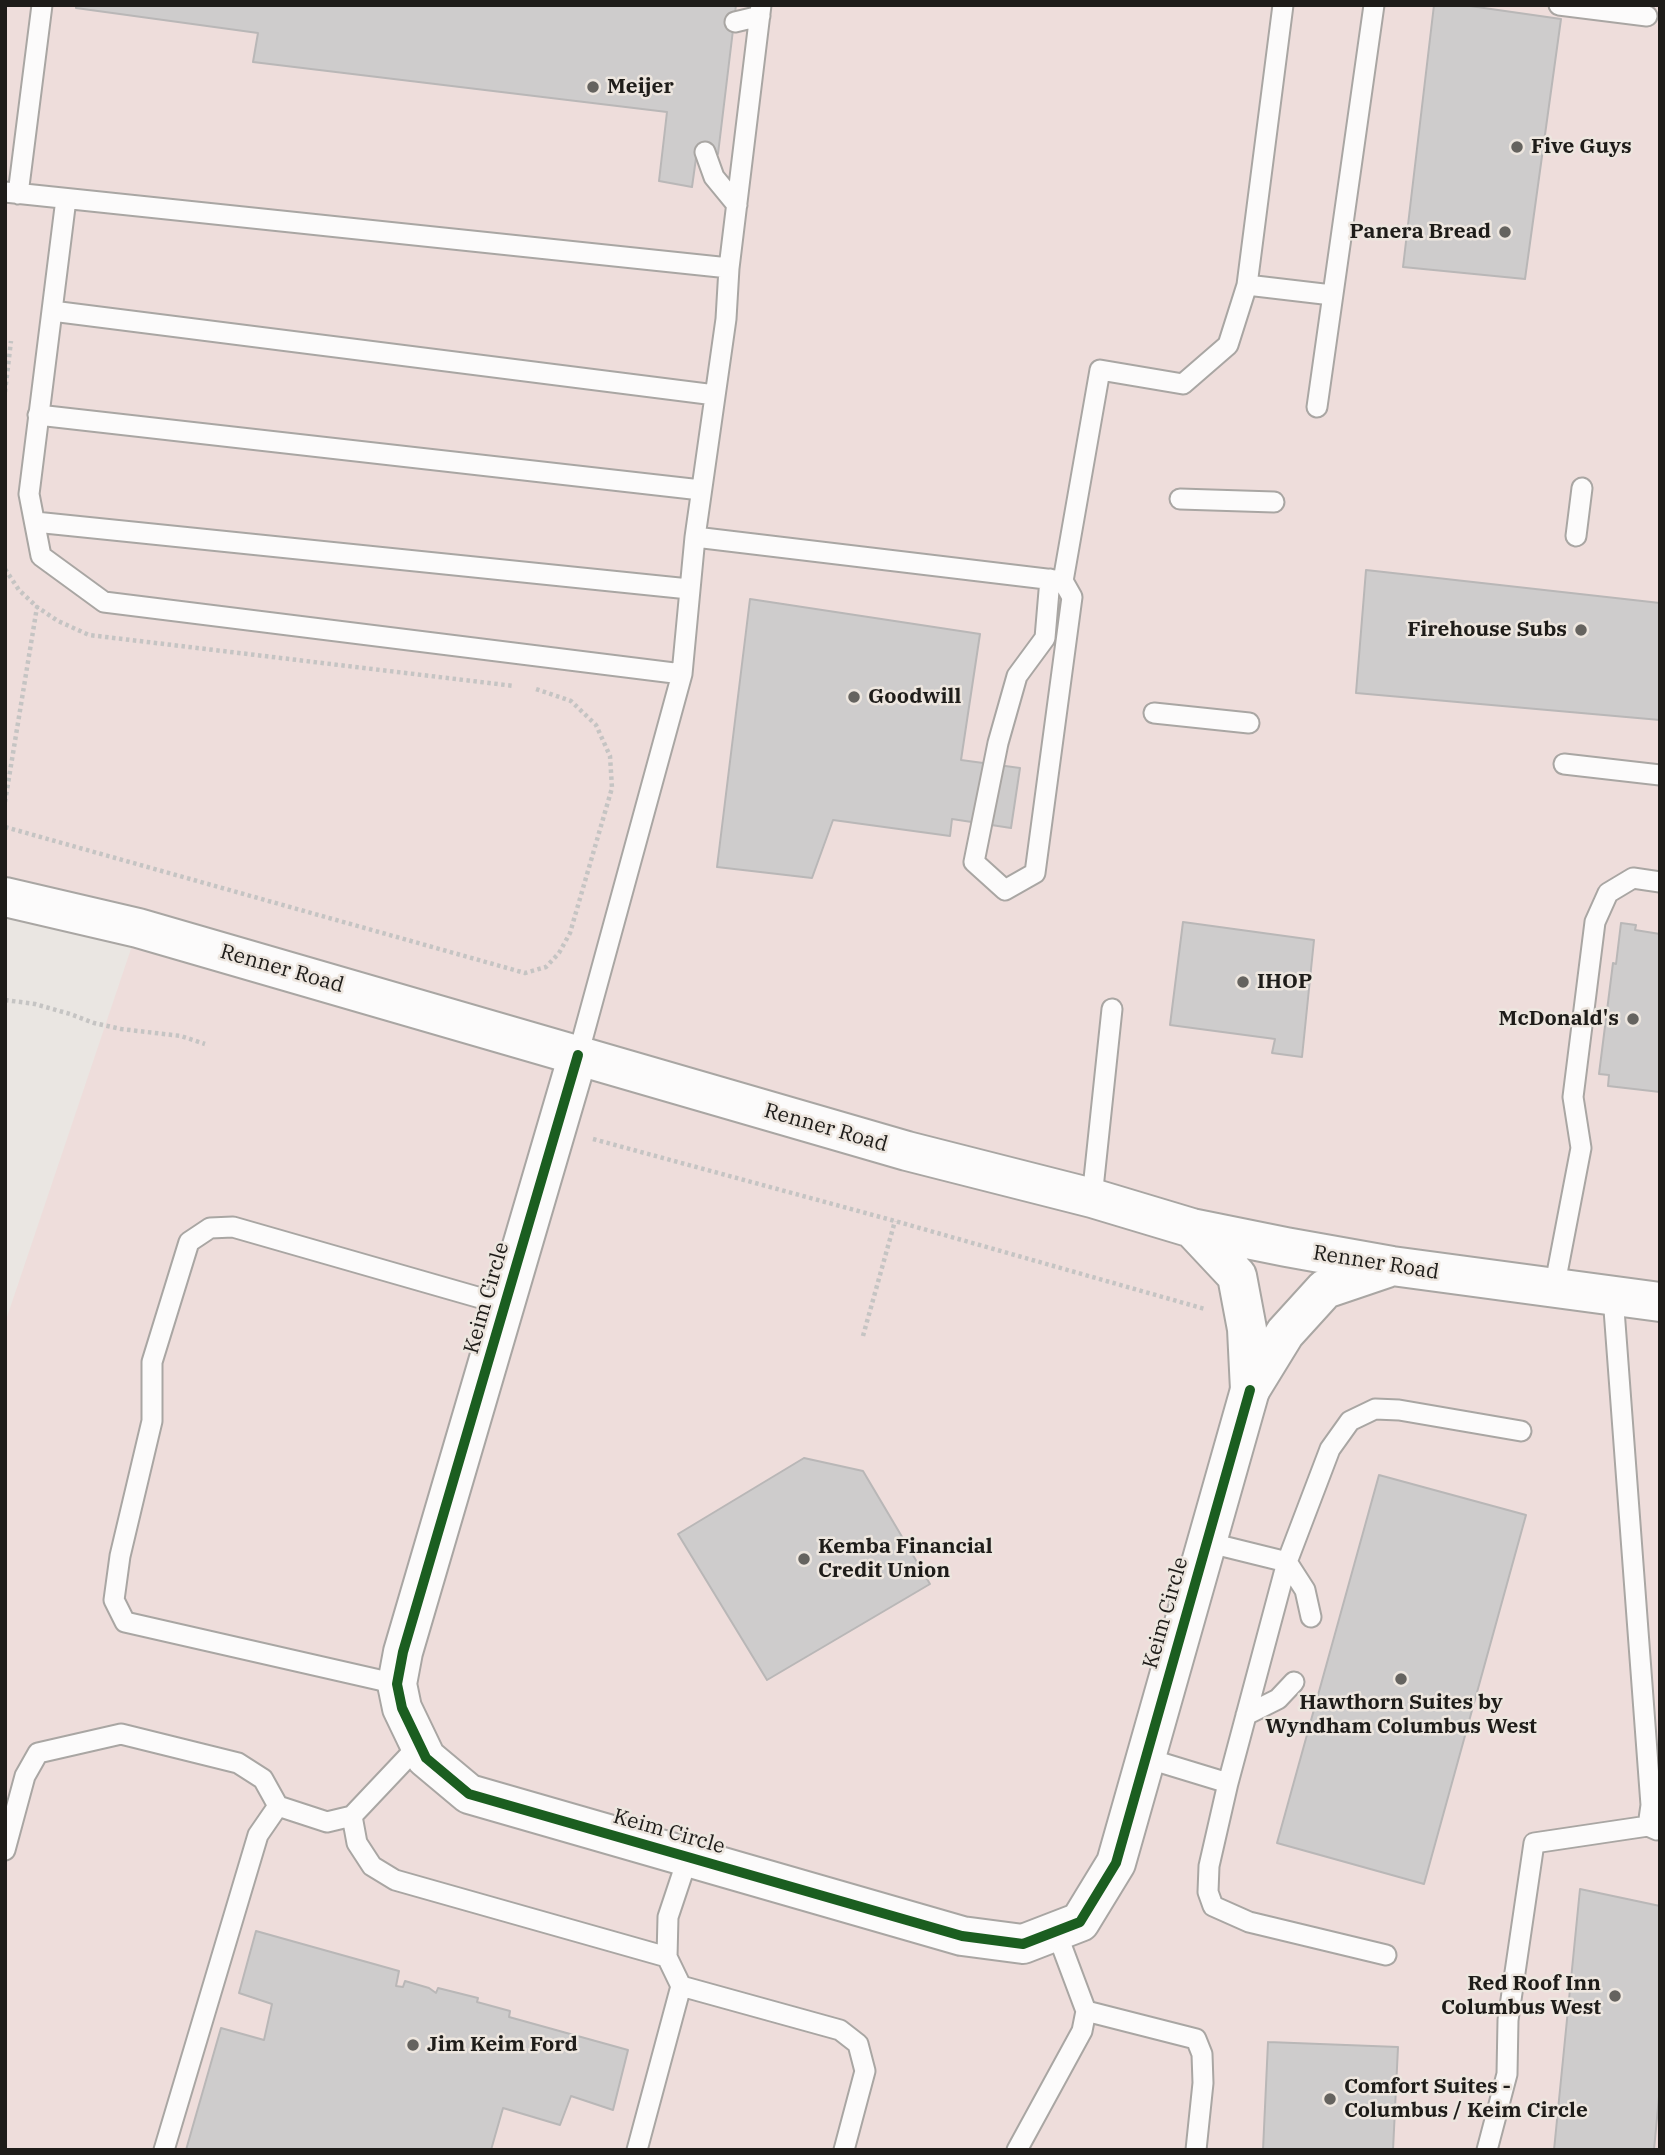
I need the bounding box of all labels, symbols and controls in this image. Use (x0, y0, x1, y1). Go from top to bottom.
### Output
place label: Meijer (607, 74, 674, 100)
marker: Meijer (585, 79, 601, 95)
place label: Five Guys (1531, 134, 1632, 160)
marker: Five Guys (1509, 139, 1525, 155)
place label: Panera Bread (1350, 219, 1491, 245)
marker: Panera Bread (1497, 224, 1513, 240)
place label: Firehouse Subs (1407, 617, 1567, 643)
marker: Firehouse Subs (1573, 622, 1589, 638)
place label: Goodwill (868, 684, 961, 710)
marker: Goodwill (846, 689, 862, 705)
street label: Renner Road (217, 939, 347, 999)
place label: IHOP (1257, 969, 1312, 995)
marker: IHOP (1235, 974, 1251, 990)
place label: McDonald's (1499, 1006, 1619, 1032)
marker: McDonald's (1625, 1011, 1641, 1027)
street label: Renner Road (761, 1098, 891, 1158)
street label: Keim Circle (459, 1239, 515, 1357)
street label: Renner Road (1311, 1241, 1441, 1285)
place label: Kemba Financial Credit Union (818, 1534, 993, 1584)
marker: Kemba Financial Credit Union (796, 1551, 812, 1567)
street label: Keim Circle (1138, 1554, 1194, 1672)
marker: Hawthorn Suites by Wyndham Columbus West (1393, 1671, 1409, 1687)
place label: Hawthorn Suites by Wyndham Columbus West (1265, 1690, 1537, 1740)
street label: Keim Circle (610, 1804, 728, 1860)
place label: Red Roof Inn Columbus West (1441, 1971, 1601, 2021)
marker: Red Roof Inn Columbus West (1607, 1988, 1623, 2004)
place label: Jim Keim Ford (427, 2032, 578, 2058)
marker: Jim Keim Ford (405, 2037, 421, 2053)
place label: Comfort Suites - Columbus / Keim Circle (1344, 2074, 1588, 2124)
marker: Comfort Suites - Columbus / Keim Circle (1322, 2091, 1338, 2107)

